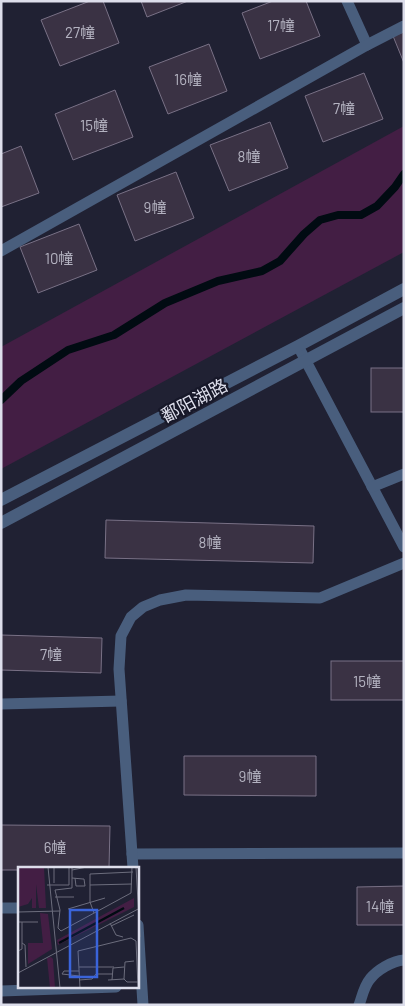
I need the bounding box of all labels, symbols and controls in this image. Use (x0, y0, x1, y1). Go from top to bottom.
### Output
house number: 17幢 (267, 16, 295, 34)
house number: 27幢 (65, 23, 95, 41)
house number: 16幢 (174, 70, 202, 88)
house number: 7幢 (333, 99, 355, 117)
house number: 15幢 (80, 116, 108, 134)
house number: 8幢 (238, 147, 260, 165)
house number: 9幢 (144, 198, 166, 216)
house number: 10幢 (45, 249, 73, 267)
street label: 鄱阳湖路 (157, 373, 231, 427)
house number: 8幢 (199, 533, 221, 551)
house number: 7幢 (40, 645, 62, 663)
house number: 15幢 (353, 672, 381, 690)
house number: 9幢 (239, 767, 261, 785)
house number: 6幢 (44, 838, 66, 856)
inset map (18, 867, 139, 988)
house number: 14幢 (366, 897, 394, 915)

